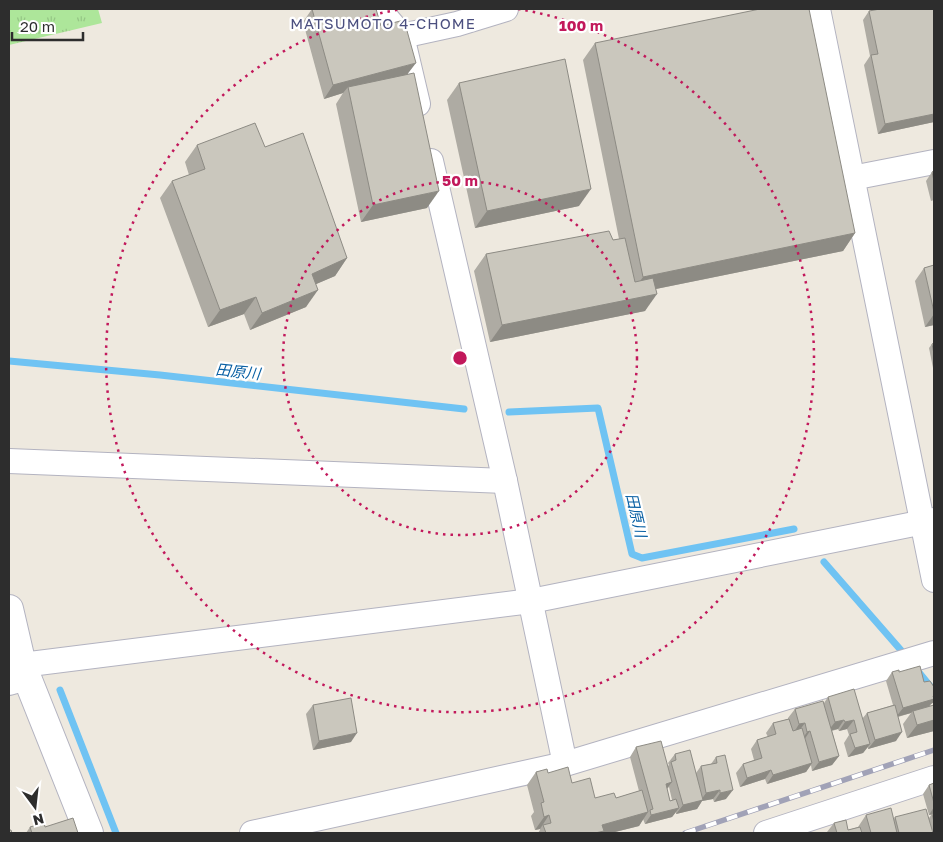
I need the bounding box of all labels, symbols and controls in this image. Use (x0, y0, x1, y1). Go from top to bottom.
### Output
scale bar (12, 10, 84, 42)
district label: MATSUMOTO 4-CHOME (290, 14, 476, 32)
text: 100 m (559, 16, 603, 34)
text: 20 m (20, 17, 55, 35)
text: 50 m (442, 171, 478, 189)
centre of rings (451, 349, 469, 367)
water label: 田原川 (215, 360, 263, 383)
water label: 田原川 (623, 491, 651, 541)
north arrow (10, 782, 60, 832)
text: N (31, 810, 46, 830)

